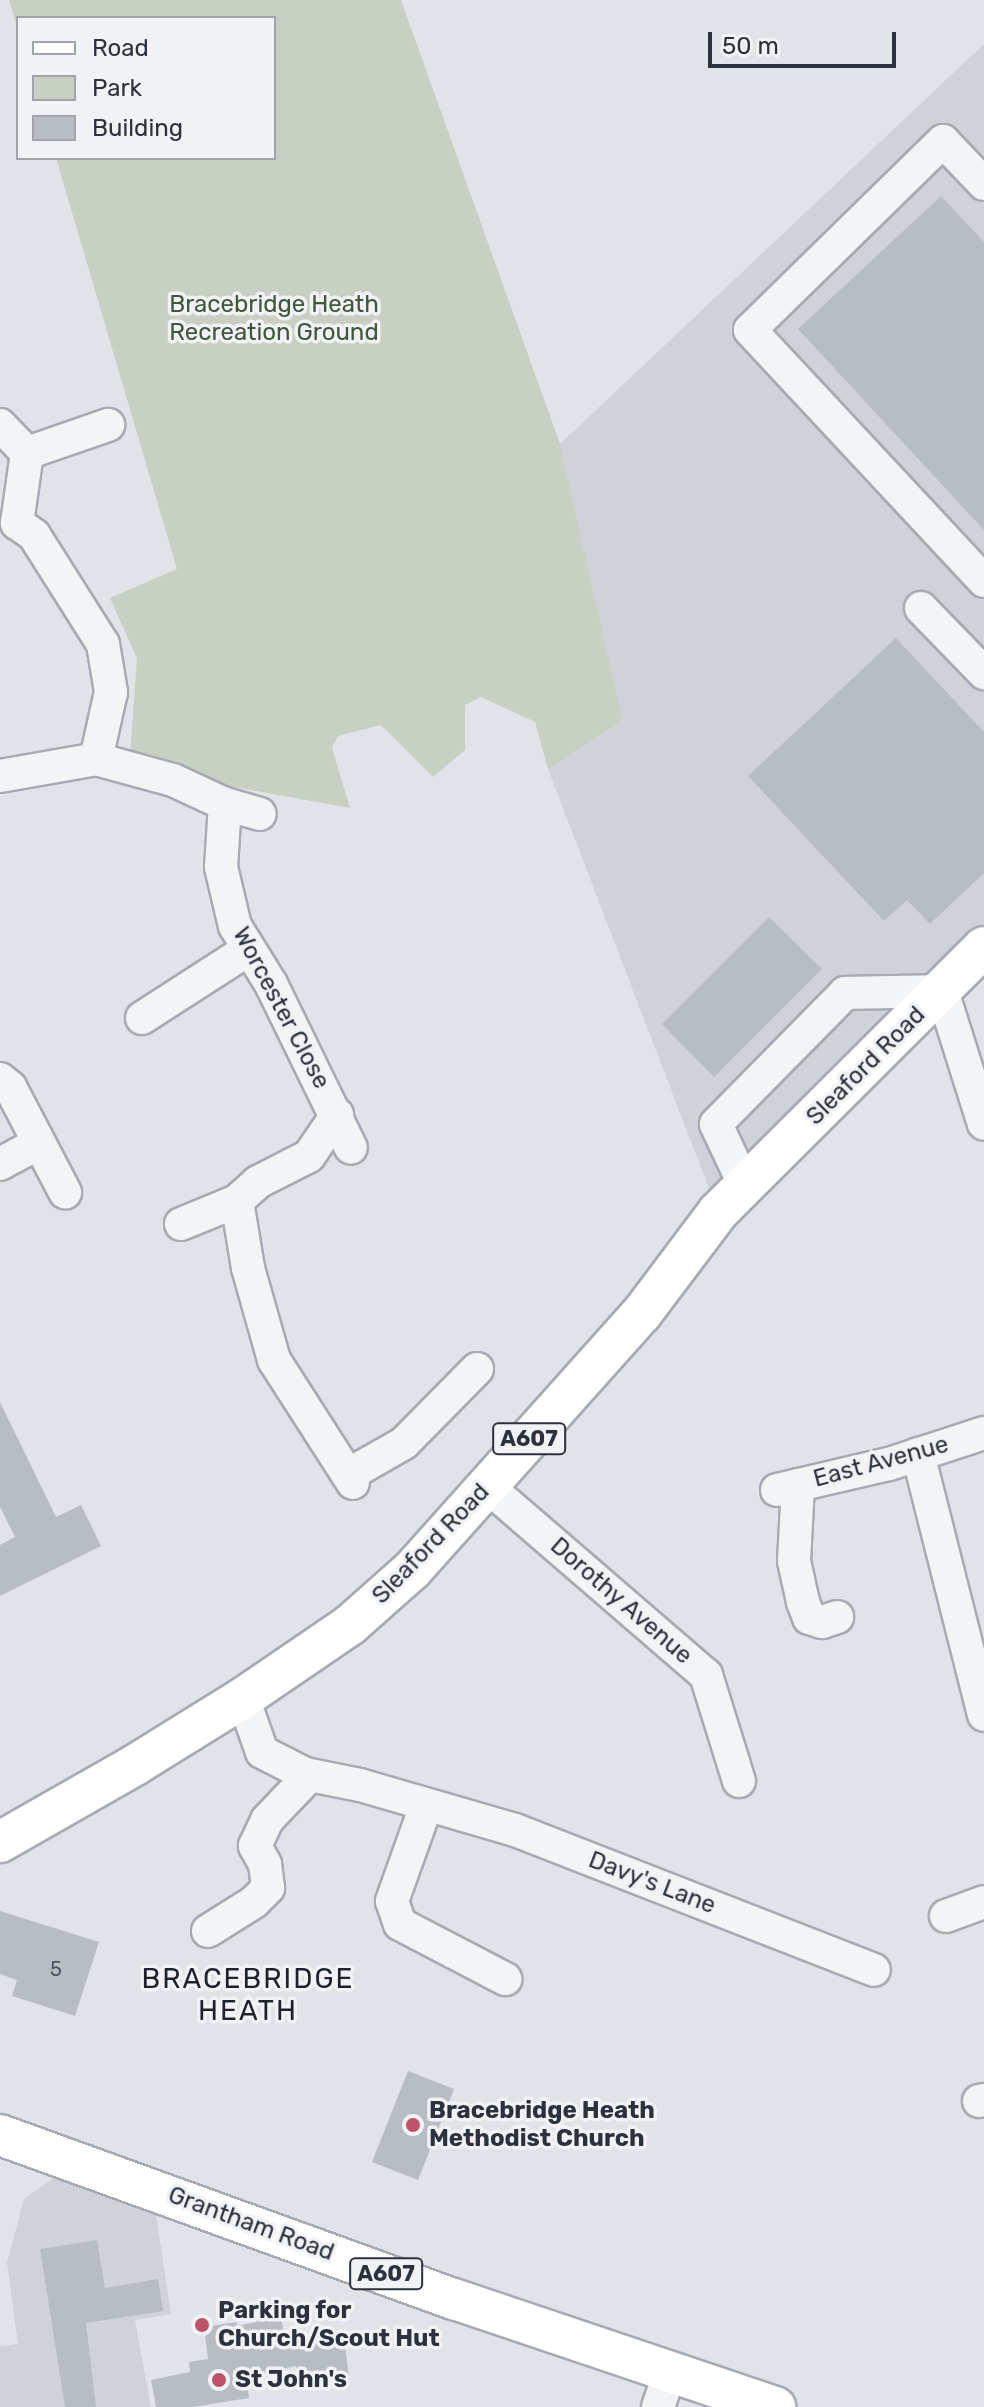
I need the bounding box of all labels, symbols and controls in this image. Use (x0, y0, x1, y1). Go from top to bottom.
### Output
legend (16, 16, 276, 160)
scale bar (712, 16, 900, 66)
text: 50 m (722, 32, 779, 60)
text: Road (92, 34, 149, 62)
text: Park (92, 74, 142, 102)
text: Building (92, 114, 183, 142)
park label: Bracebridge Heath Recreation Ground (169, 291, 379, 347)
street label: Worcester Close (226, 922, 336, 1094)
street label: Sleaford Road (801, 1001, 931, 1131)
road number: A607 (491, 1421, 567, 1457)
street label: East Avenue (810, 1430, 952, 1494)
street label: Sleaford Road (366, 1478, 496, 1610)
street label: Dorothy Avenue (544, 1531, 698, 1671)
street label: Davy's Lane (584, 1846, 720, 1920)
house number: 5 (50, 1957, 62, 1981)
district label: BRACEBRIDGE HEATH (141, 1962, 355, 2028)
place label: Bracebridge Heath Methodist Church (429, 2097, 655, 2153)
marker: Bracebridge Heath Methodist Church (404, 2116, 422, 2134)
street label: Grantham Road (164, 2181, 338, 2267)
road number: A607 (348, 2256, 424, 2292)
place label: Parking for Church/Scout Hut (218, 2297, 440, 2353)
marker: Parking for Church/Scout Hut (193, 2316, 211, 2334)
place label: St John's (235, 2366, 347, 2394)
marker: St John's (210, 2371, 228, 2389)

